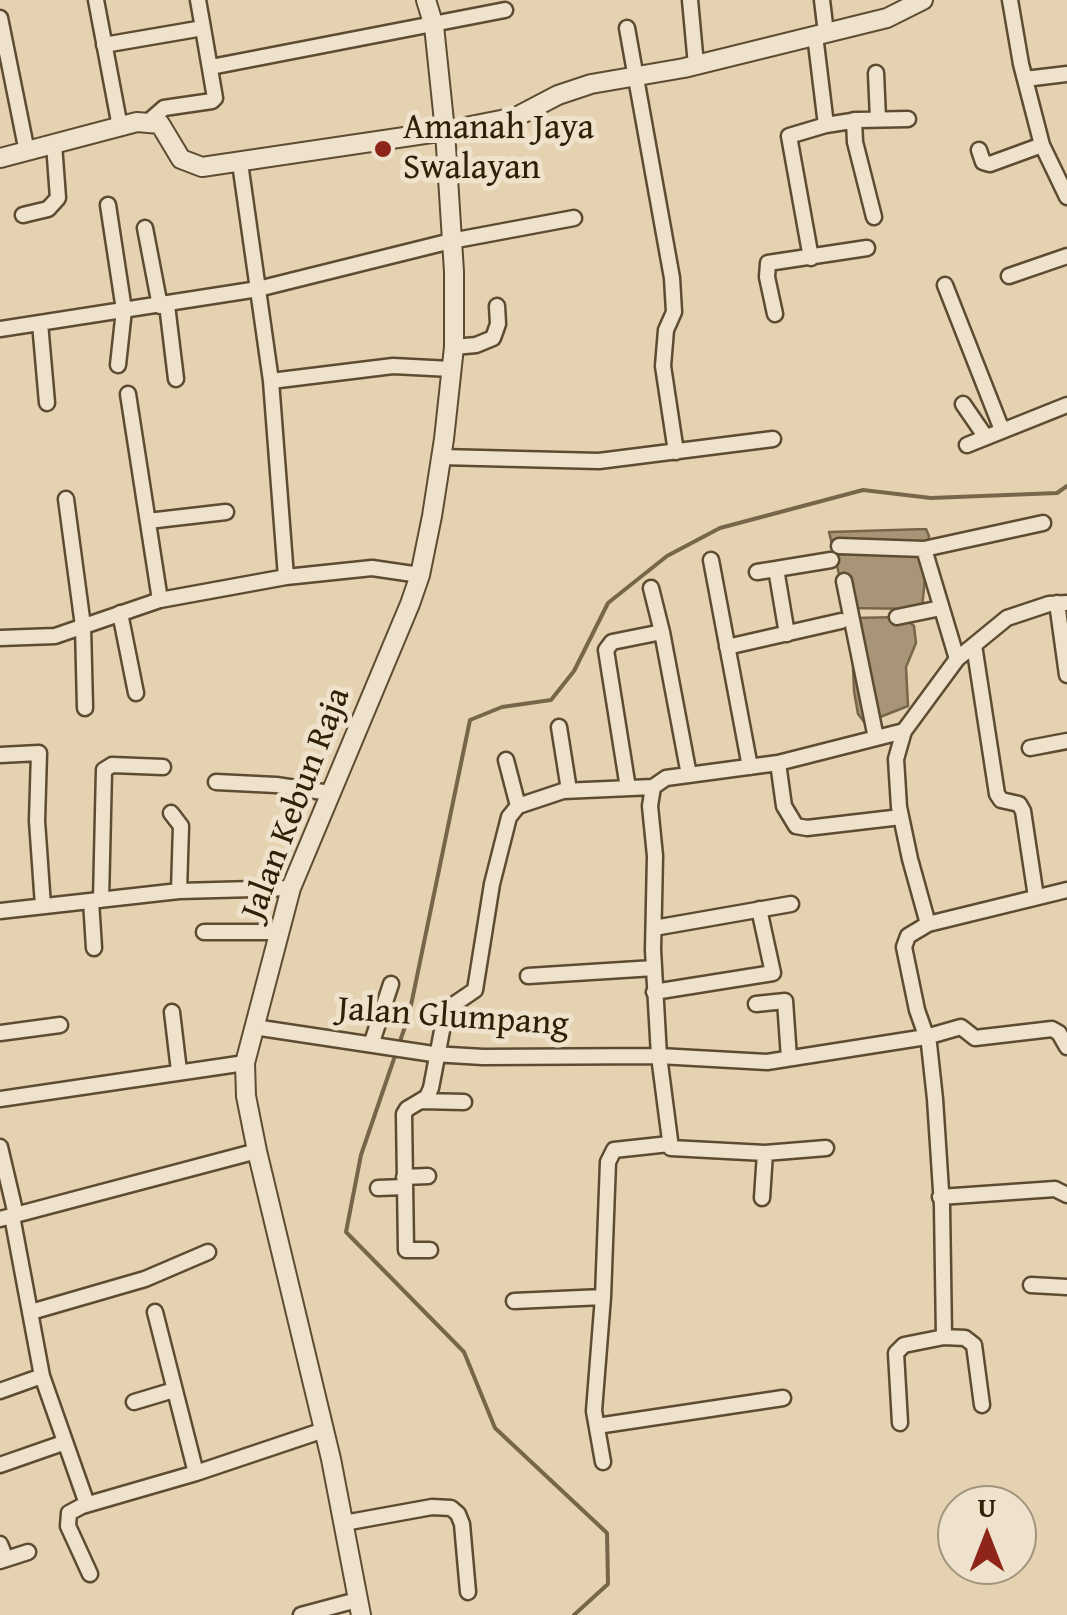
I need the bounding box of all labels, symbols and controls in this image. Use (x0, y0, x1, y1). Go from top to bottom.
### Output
place label: Amanah Jaya Swalayan (403, 108, 594, 190)
marker: Amanah Jaya Swalayan (372, 138, 394, 160)
street label: Jalan Kebun Raja (233, 682, 361, 926)
street label: Jalan Glumpang (336, 989, 570, 1047)
north arrow (937, 1485, 1037, 1585)
text: U (978, 1486, 996, 1527)

